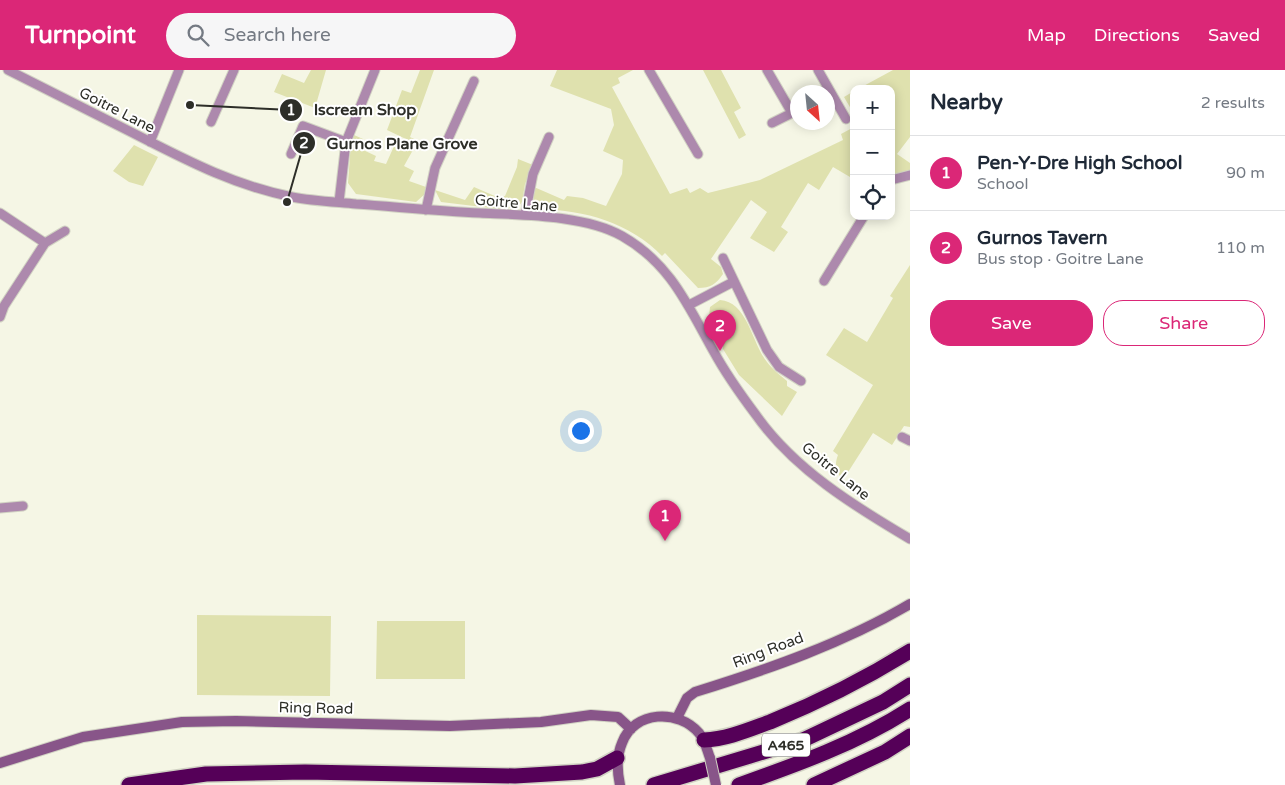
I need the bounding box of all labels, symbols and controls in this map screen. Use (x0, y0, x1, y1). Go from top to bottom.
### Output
search box (166, 13, 516, 58)
text: Turnpoint (25, 21, 136, 50)
icon: search (184, 21, 212, 49)
text: Search here (224, 24, 331, 46)
text: Map (1027, 24, 1066, 46)
text: Directions (1094, 24, 1180, 46)
text: Saved (1208, 24, 1260, 46)
street label: Goitre Lane (76, 83, 158, 137)
north arrow (790, 85, 835, 130)
map controls (850, 85, 895, 220)
button: + (850, 85, 895, 130)
text: Nearby (930, 90, 1003, 115)
text: 2 results (1201, 93, 1265, 113)
callout: Iscream Shop (278, 94, 426, 125)
text: Iscream Shop (314, 100, 416, 120)
text: 1 (286, 101, 296, 119)
callout: Gurnos Plane Grove (291, 128, 487, 159)
button: − (850, 130, 895, 175)
text: 2 (299, 134, 309, 152)
text: Gurnos Plane Grove (327, 134, 477, 154)
text: Pen-Y-Dre High School (977, 152, 1182, 174)
text: 1 (941, 163, 951, 183)
text: 90 m (1226, 163, 1265, 183)
text: School (977, 174, 1029, 194)
button: locate (850, 175, 895, 220)
street label: Goitre Lane (474, 190, 558, 216)
text: Gurnos Tavern (977, 227, 1108, 249)
text: 2 (941, 238, 951, 258)
text: 110 m (1216, 238, 1265, 258)
text: Bus stop · Goitre Lane (977, 249, 1144, 269)
button: Save (930, 300, 1093, 346)
button: Share (1103, 300, 1265, 346)
pin: 2 (704, 310, 736, 351)
your location (568, 418, 594, 444)
street label: Goitre Lane (798, 438, 874, 504)
pin: 1 (649, 500, 681, 541)
street label: Ring Road (730, 628, 806, 672)
street label: Ring Road (279, 698, 353, 718)
road number: A465 (762, 734, 810, 756)

